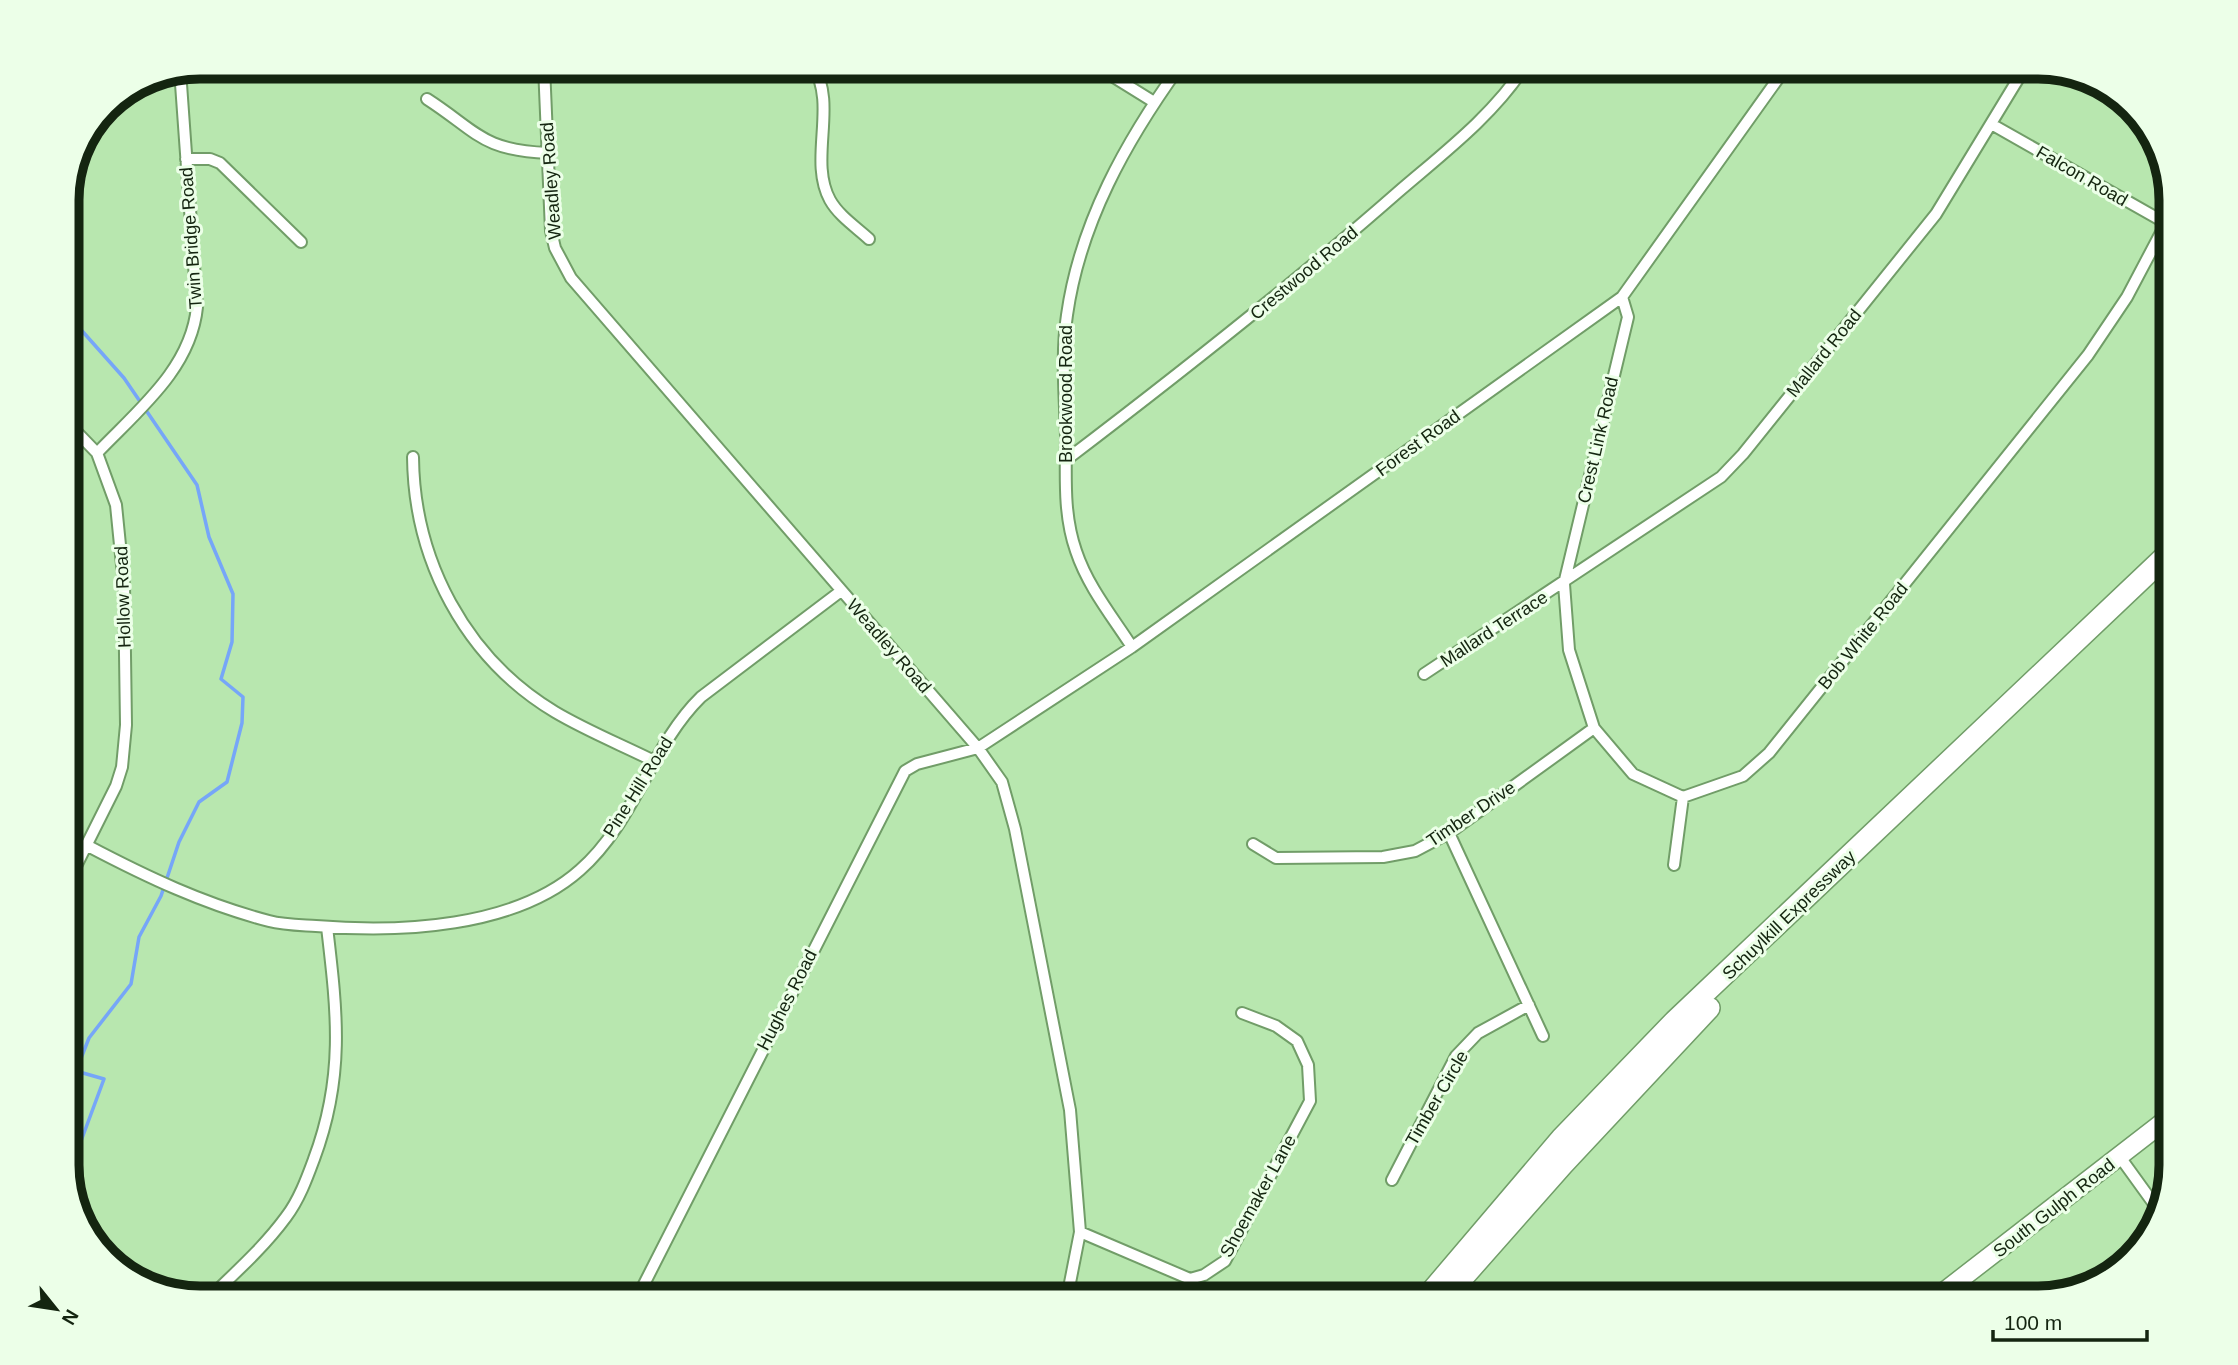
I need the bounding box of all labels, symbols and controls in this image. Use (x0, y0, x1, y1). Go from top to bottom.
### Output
street label: Weadley Road (537, 122, 565, 240)
street label: Falcon Road (2033, 142, 2131, 210)
street label: Twin Bridge Road (176, 166, 206, 310)
street label: Crestwood Road (1246, 222, 1362, 324)
street label: Mallard Road (1783, 305, 1865, 401)
street label: Brookwood Road (1056, 325, 1076, 463)
street label: Crest Link Road (1574, 375, 1622, 505)
street label: Forest Road (1372, 406, 1464, 480)
street label: Hollow Road (111, 546, 135, 648)
street label: Bob White Road (1814, 579, 1912, 693)
street label: Mallard Terrace (1437, 587, 1551, 671)
street label: Weadley Road (843, 595, 935, 697)
street label: Pine Hill Road (599, 733, 677, 841)
street label: Timber Drive (1423, 777, 1519, 851)
street label: Schuylkill Expressway (1718, 846, 1860, 984)
street label: Hughes Road (753, 946, 821, 1054)
street label: Timber Circle (1402, 1047, 1472, 1149)
street label: Shoemaker Lane (1216, 1131, 1300, 1261)
street label: South Gulph Road (1989, 1155, 2119, 1261)
north arrow (21, 1274, 91, 1344)
scale bar (1993, 1298, 2147, 1342)
text: N (58, 1306, 83, 1328)
text: 100 m (2004, 1311, 2062, 1334)

